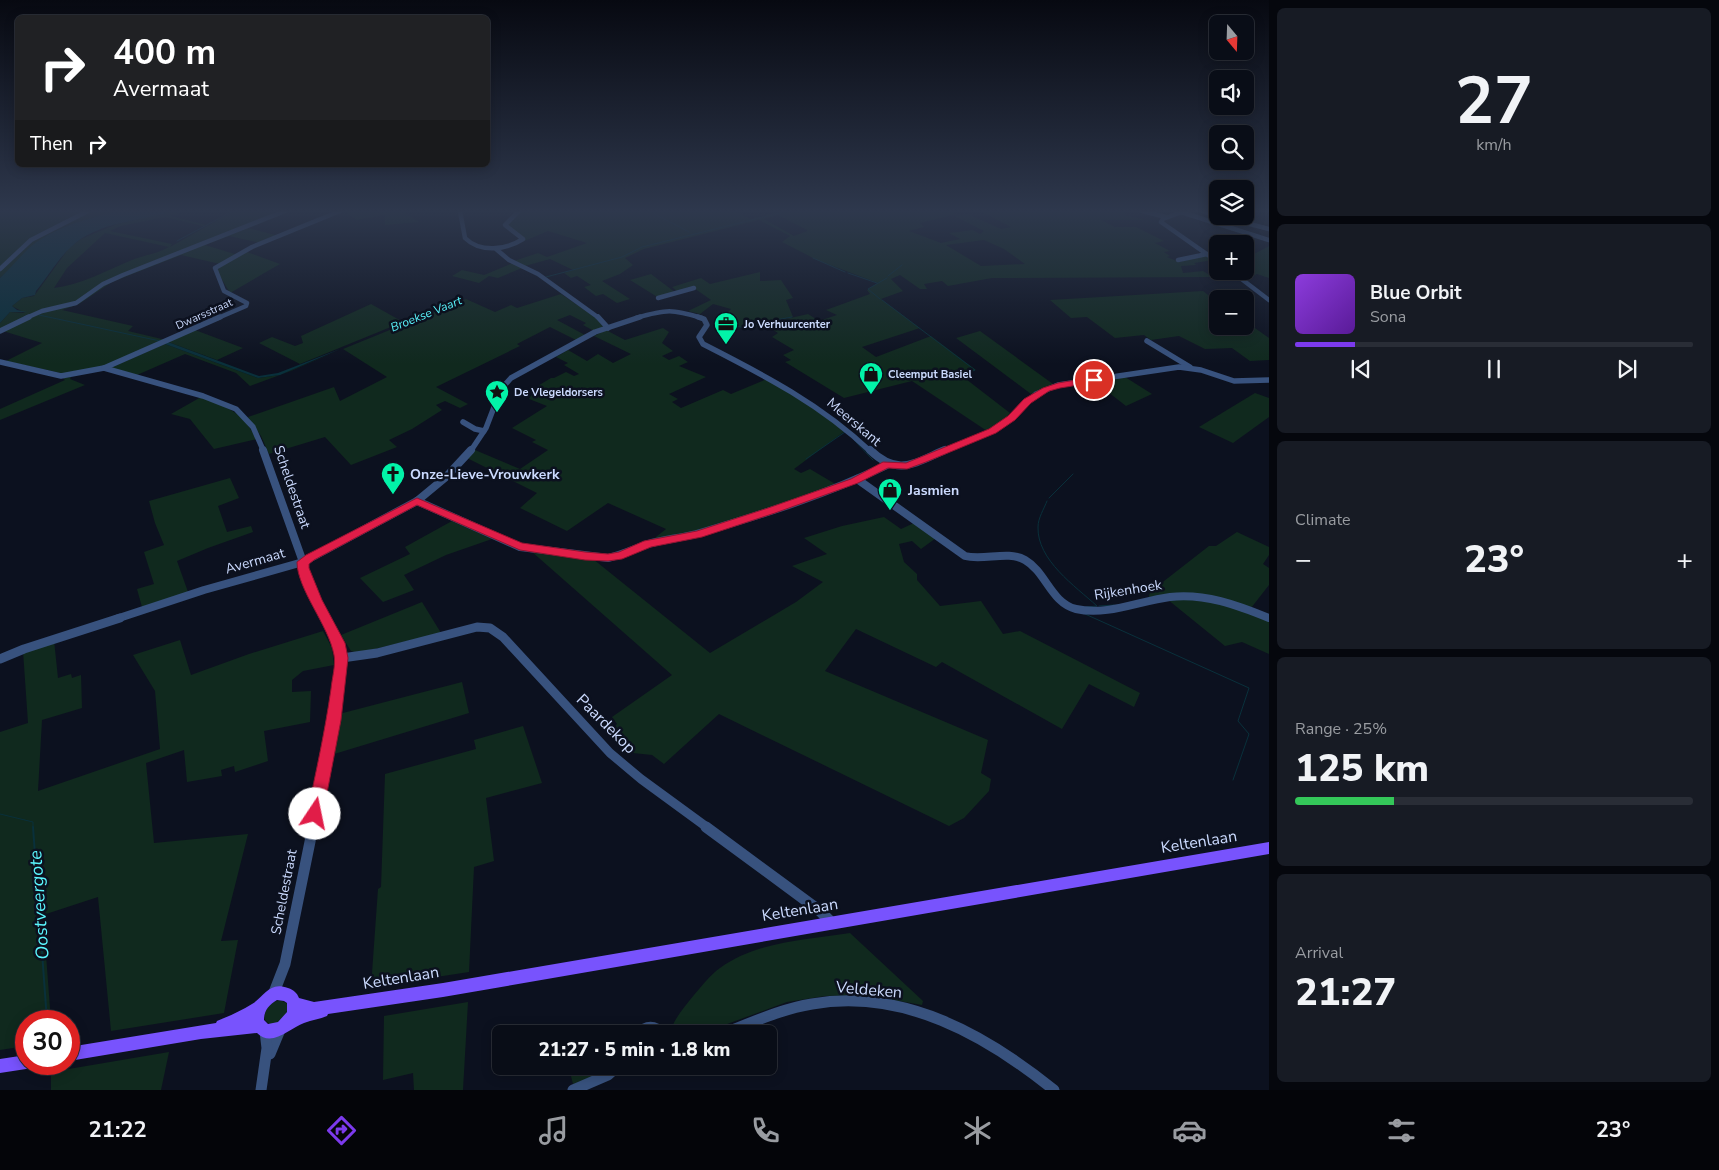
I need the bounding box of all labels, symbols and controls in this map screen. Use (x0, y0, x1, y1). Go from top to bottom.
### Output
north arrow (1209, 15, 1254, 60)
map controls (1209, 15, 1254, 335)
text: 400 m (113, 29, 216, 76)
icon: right (30, 35, 95, 100)
text: 27 (1455, 57, 1533, 146)
button: sound (1209, 70, 1254, 115)
text: Avermaat (113, 74, 209, 104)
button: search (1209, 125, 1254, 170)
icon: right (83, 130, 111, 158)
text: Then (30, 131, 73, 157)
text: km/h (1476, 134, 1512, 156)
button: layers (1209, 180, 1254, 225)
button: + (1209, 235, 1254, 280)
text: Blue Orbit (1370, 280, 1461, 306)
button: − (1209, 290, 1254, 335)
water label: Broekse Vaart (388, 292, 465, 336)
street label: Dwarsstraat (173, 295, 235, 333)
text: Sona (1370, 306, 1406, 328)
office icon: Jo Verhuurcenter (713, 311, 739, 345)
place label: Jo Verhuurcenter (743, 317, 831, 332)
icon: previous (1347, 355, 1375, 383)
icon: pause (1480, 355, 1508, 383)
icon: next (1613, 355, 1641, 383)
pin (1073, 359, 1115, 401)
shop icon: Cleemput Basiel (858, 361, 884, 395)
icon: arrive (1080, 366, 1108, 394)
place label: Cleemput Basiel (888, 367, 972, 382)
place icon: De Vlegeldorsers (484, 379, 510, 413)
place label: De Vlegeldorsers (514, 385, 603, 400)
street label: Meerskant (823, 394, 885, 450)
street label: Scheldestraat (269, 443, 315, 531)
church icon: Onze-Lieve-Vrouwkerk (380, 461, 406, 495)
place label: Onze-Lieve-Vrouwkerk (410, 465, 560, 484)
shop icon: Jasmien (877, 477, 903, 511)
place label: Jasmien (907, 481, 959, 500)
text: Climate (1295, 509, 1350, 531)
text: 23° (1464, 534, 1524, 585)
text: − (1295, 541, 1312, 579)
text: + (1676, 541, 1693, 579)
street label: Avermaat (223, 543, 287, 579)
street label: Rijkenhoek (1093, 575, 1164, 605)
street label: Paardekop (571, 689, 641, 759)
text: Range · 25% (1295, 718, 1387, 740)
text: 125 km (1295, 743, 1429, 794)
position arrow (288, 787, 340, 839)
street label: Keltenlaan (1159, 825, 1239, 859)
street label: Scheldestraat (266, 848, 302, 936)
water label: Oostveergote (23, 849, 55, 961)
street label: Keltenlaan (760, 893, 840, 927)
text: Arrival (1295, 942, 1343, 964)
street label: Keltenlaan (361, 961, 441, 995)
text: 21:27 (1295, 967, 1396, 1018)
street label: Veldeken (834, 976, 903, 1004)
speed limit sign: 30 (15, 1010, 80, 1075)
text: 21:27 · 5 min · 1.8 km (538, 1037, 731, 1063)
icon: directions (324, 1113, 359, 1148)
icon: music (536, 1113, 571, 1148)
icon: phone (748, 1113, 783, 1148)
icon: climate (960, 1113, 995, 1148)
icon: car (1172, 1113, 1207, 1148)
icon: filters (1384, 1113, 1419, 1148)
text: 21:22 (88, 1115, 147, 1145)
text: 23° (1596, 1115, 1630, 1145)

